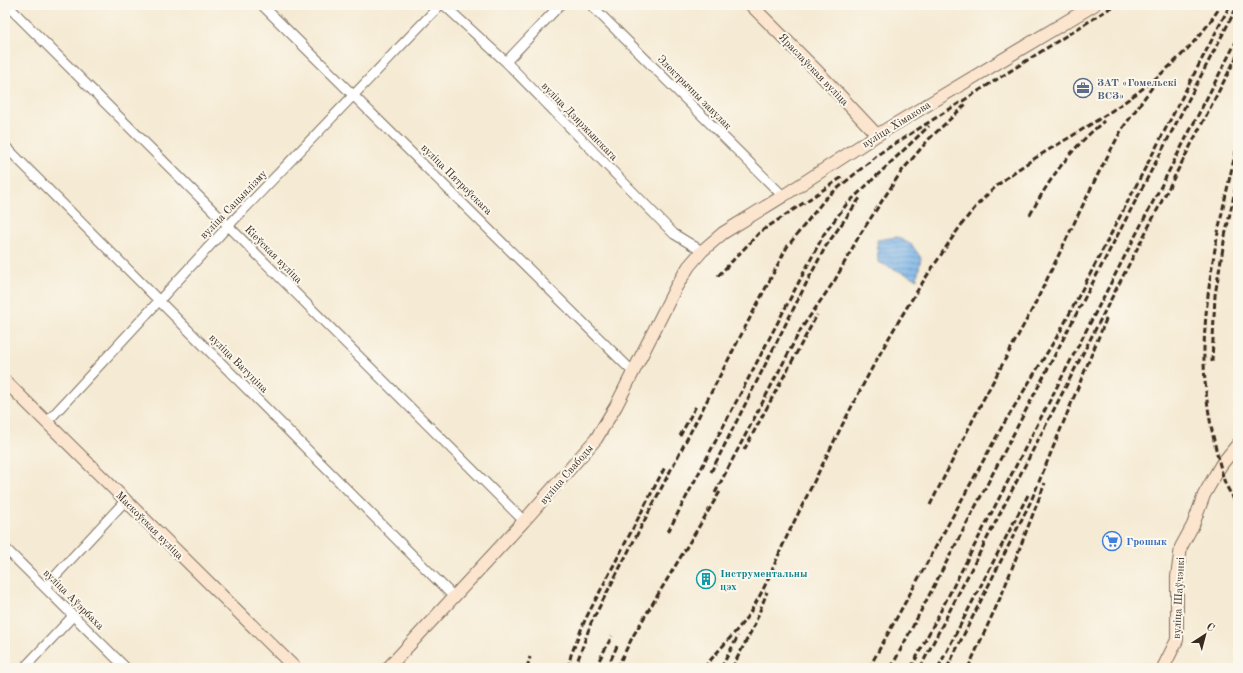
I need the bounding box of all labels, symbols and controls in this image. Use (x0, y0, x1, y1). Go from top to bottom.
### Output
street label: Яраслаўская вуліца (776, 32, 850, 109)
street label: Электрычны завулак (655, 54, 733, 133)
office icon: ЗАТ «Гомельскі ВСЗ» (1072, 77, 1094, 99)
place label: ЗАТ «Гомельскі ВСЗ» (1097, 78, 1177, 102)
street label: вуліца Дзяржынскага (539, 81, 619, 164)
street label: вуліца Хімакова (861, 100, 933, 151)
street label: вуліца Пятроўскага (418, 143, 494, 218)
street label: вуліца Сацыялізму (199, 168, 270, 242)
street label: Кіеўская вуліца (242, 224, 304, 286)
street label: вуліца Ватуціна (206, 333, 270, 396)
street label: вуліца Свабоды (538, 443, 596, 507)
street label: Маскоўская вуліца (113, 490, 185, 562)
supermarket icon: Грошык (1101, 530, 1123, 552)
place label: Грошык (1126, 537, 1167, 548)
street label: вуліца Шаўчэнкі (1172, 557, 1187, 639)
street label: вуліца Аўэрбаха (41, 568, 106, 633)
building icon: Інструментальны цэх (695, 568, 717, 590)
place label: Інструментальны цэх (720, 569, 808, 593)
north arrow (1185, 615, 1225, 655)
text: С (1204, 622, 1216, 635)

